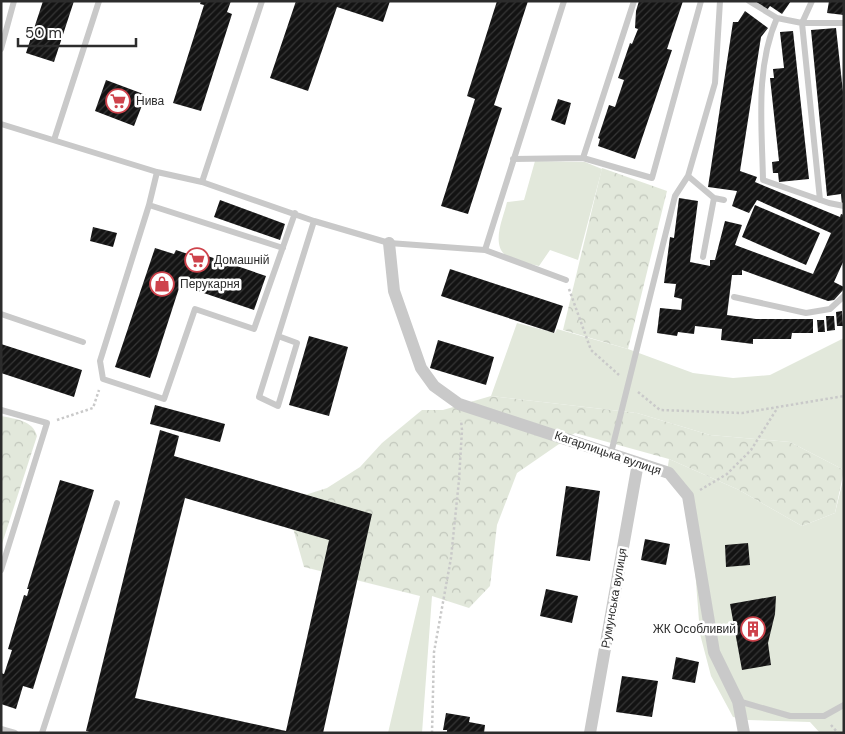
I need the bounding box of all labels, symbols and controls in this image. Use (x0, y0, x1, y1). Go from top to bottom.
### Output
scale bar (18, 15, 135, 47)
text: 50 m (25, 23, 62, 43)
supermarket icon: Нива (105, 88, 131, 114)
place label: Нива (136, 93, 165, 109)
supermarket icon: Домашній (184, 247, 210, 273)
place label: Домашній (214, 252, 269, 268)
shop icon: Перукарня (149, 271, 175, 297)
place label: Перукарня (180, 276, 240, 292)
street label: Кагарлицька вулиця (553, 427, 663, 479)
street label: Румунська вулиця (597, 547, 631, 649)
building icon: ЖК Особливий (740, 616, 766, 642)
place label: ЖК Особливий (653, 621, 736, 637)

